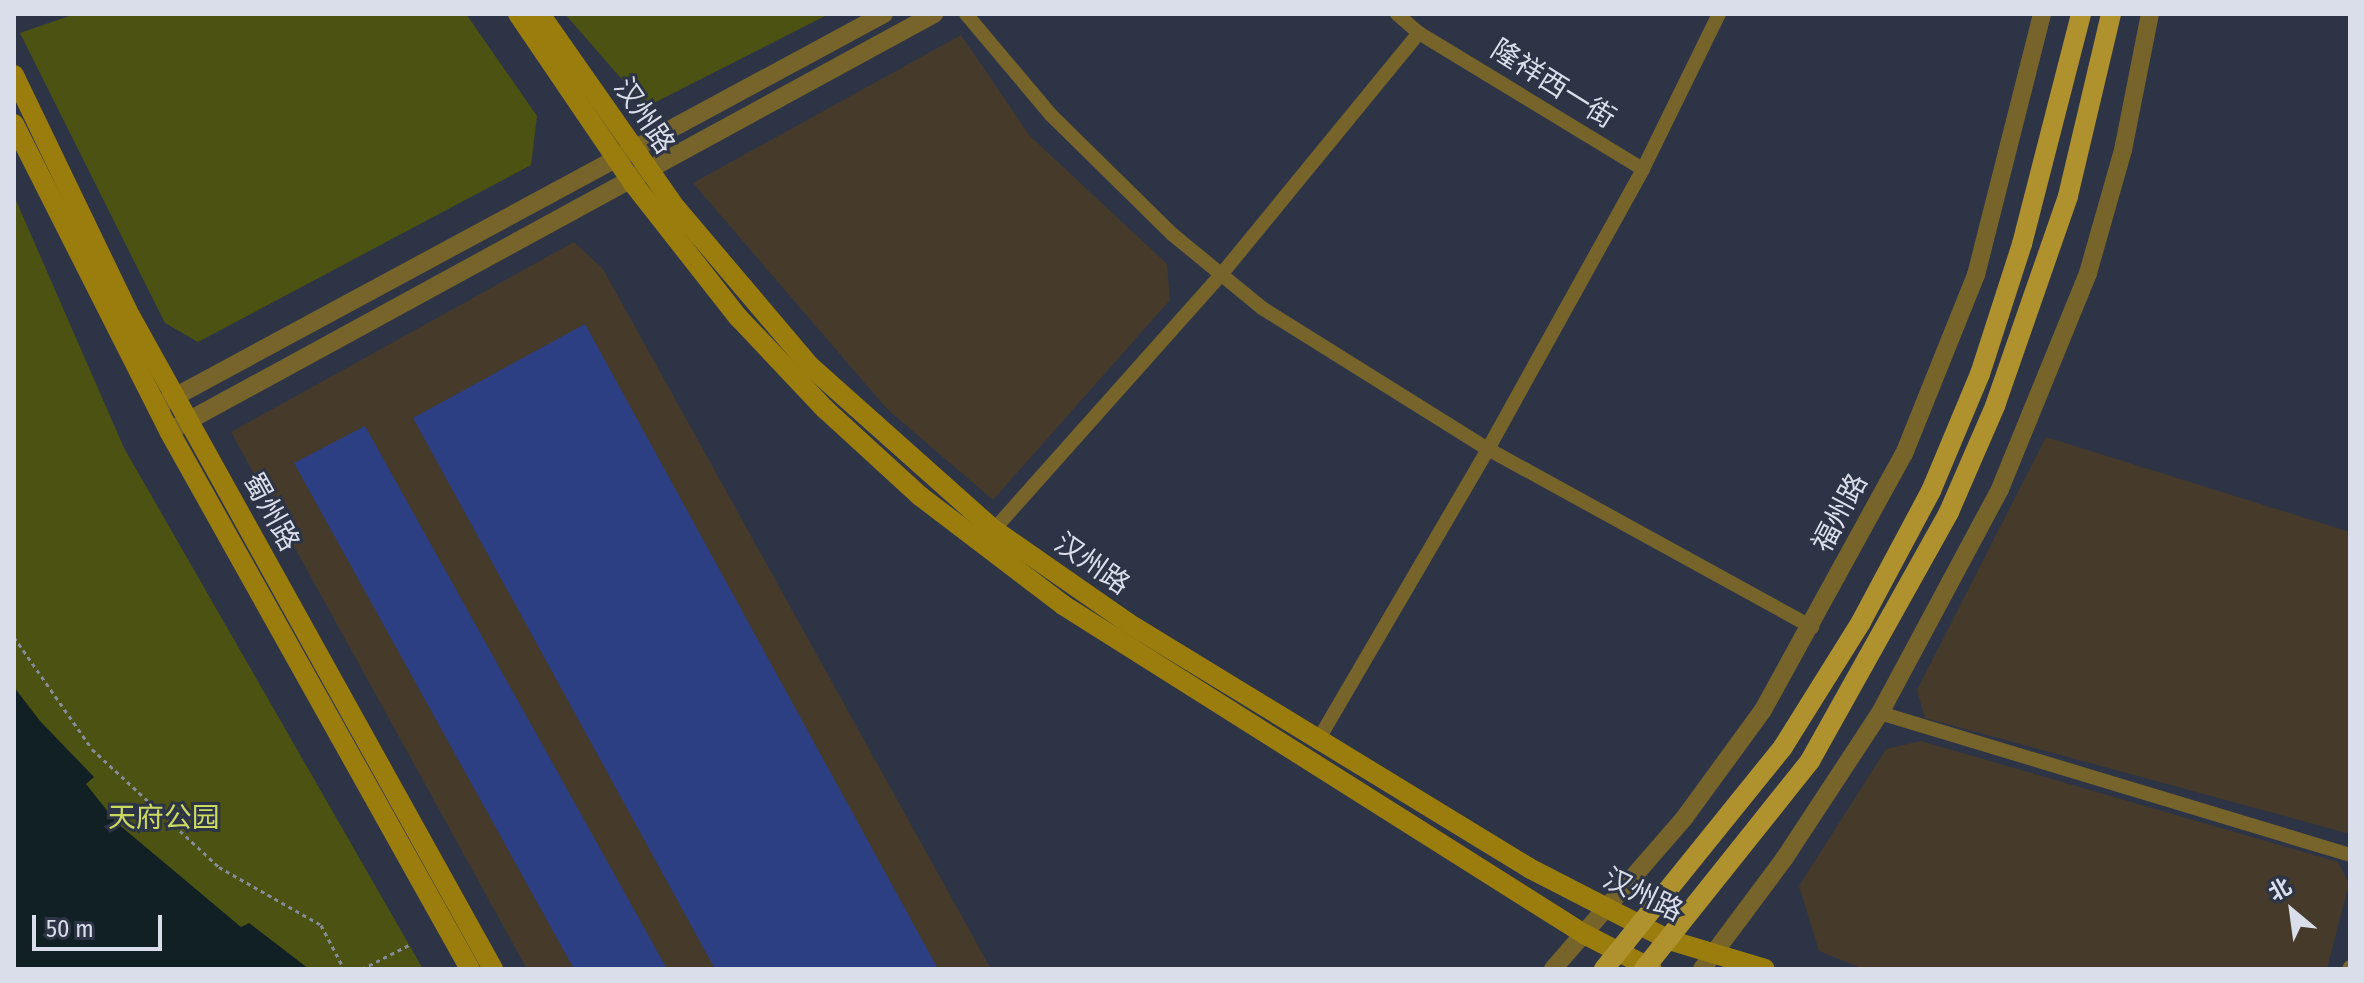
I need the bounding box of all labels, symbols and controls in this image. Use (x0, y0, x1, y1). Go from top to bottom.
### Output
street label: 隆祥西一街 (1485, 33, 1621, 135)
street label: 汉州路 (607, 72, 681, 160)
street label: 蜀州路 (236, 467, 306, 557)
street label: 福州路 (1805, 468, 1875, 558)
street label: 汉州路 (1048, 526, 1136, 602)
park label: 天府公园 (108, 801, 220, 835)
street label: 汉州路 (1598, 861, 1688, 929)
north arrow (2252, 871, 2332, 951)
text: 北 (2264, 872, 2296, 907)
scale bar (36, 899, 166, 949)
text: 50 m (46, 915, 94, 943)

